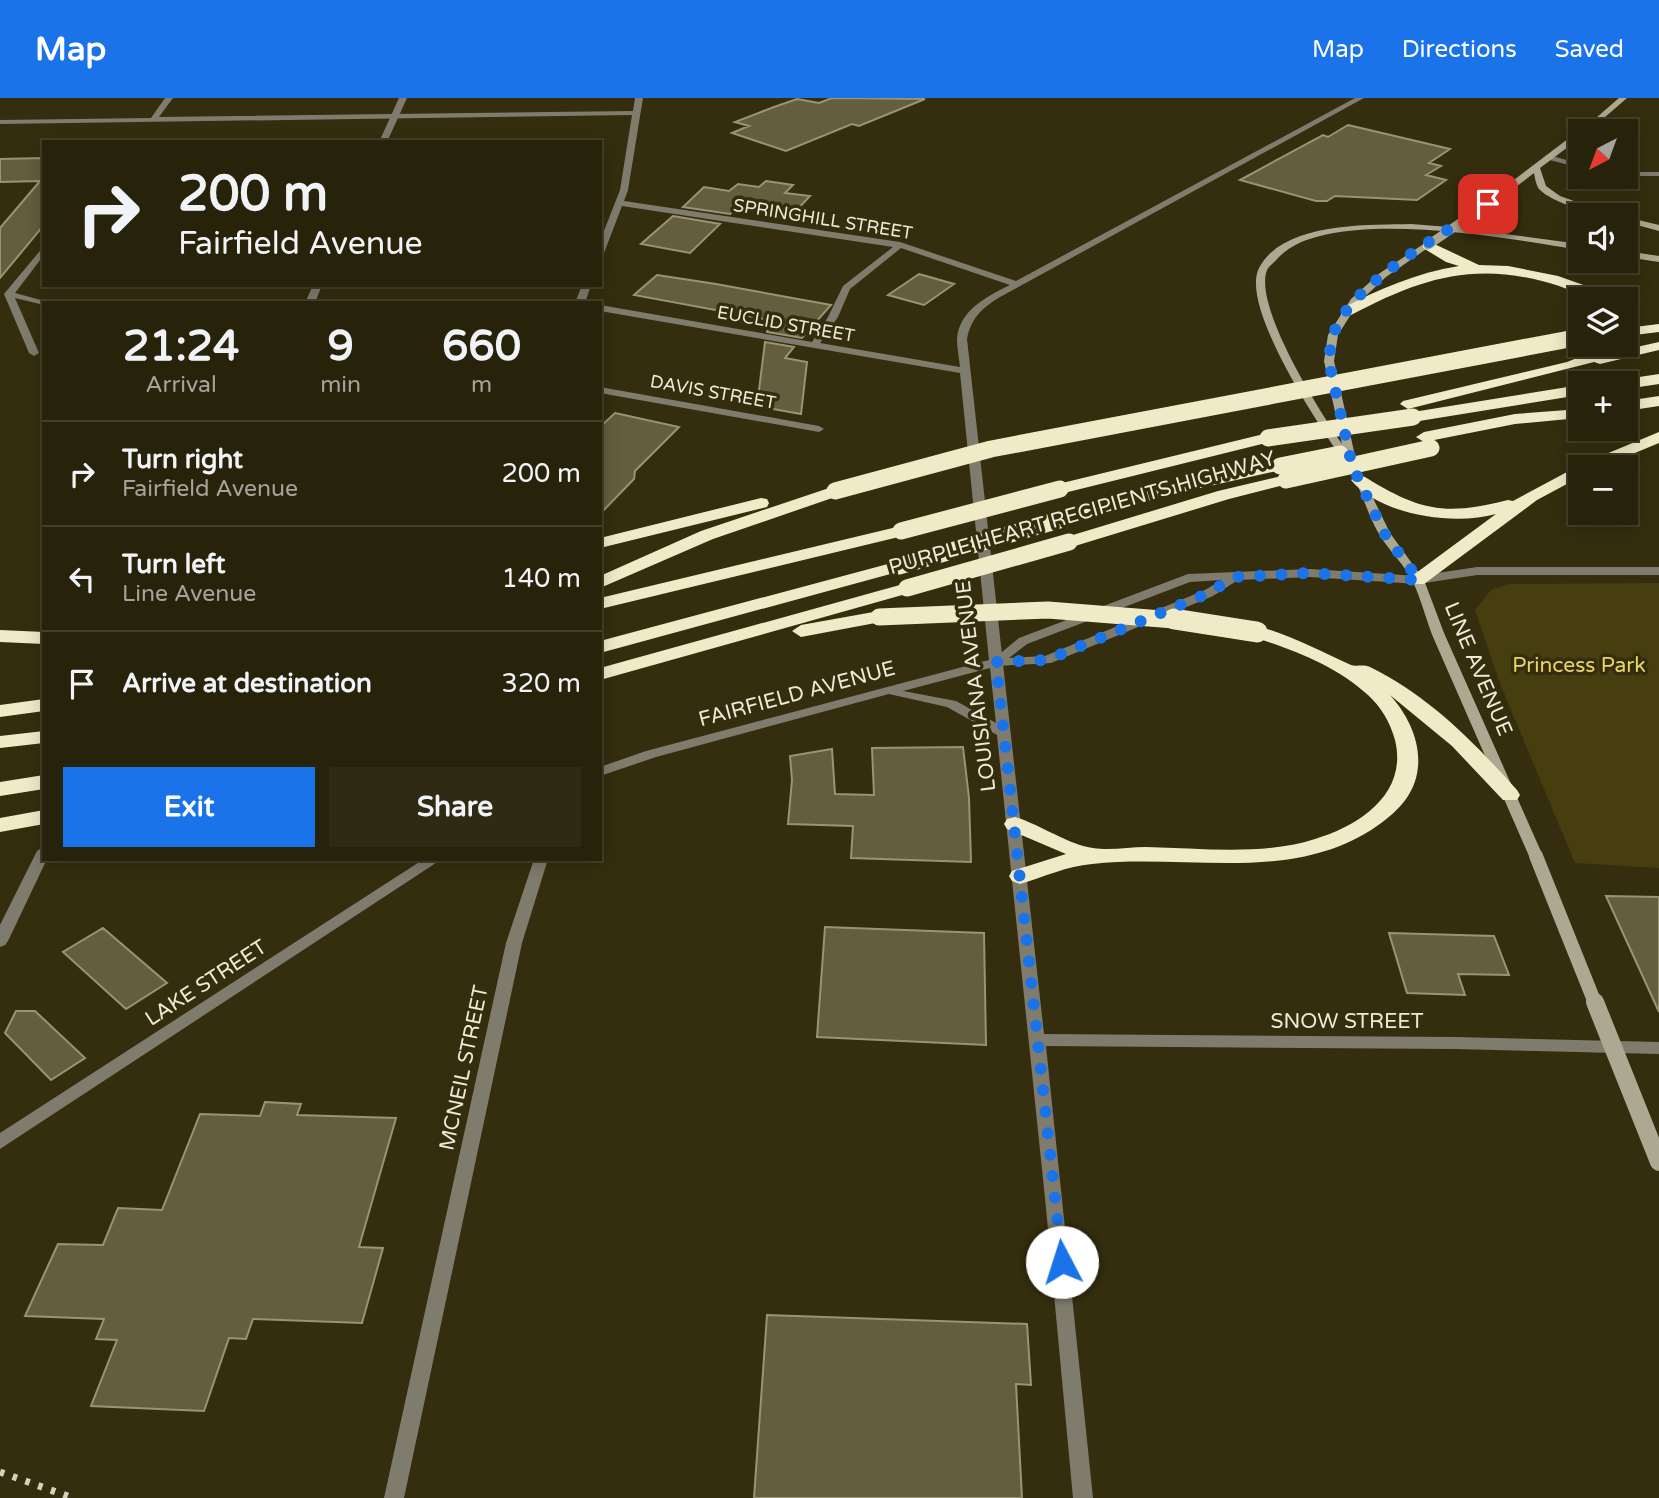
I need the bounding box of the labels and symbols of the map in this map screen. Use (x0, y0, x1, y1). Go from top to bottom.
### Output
north arrow (1568, 119, 1638, 189)
pin (1458, 174, 1518, 234)
street label: SPRINGHILL STREET (732, 194, 914, 244)
street label: EUCLID STREET (715, 301, 857, 347)
street label: DAVIS STREET (648, 370, 778, 414)
street label: PURPLE HEART RECIPIENTS HIGHWAY (886, 446, 1278, 580)
street label: LOUISIANA AVENUE (951, 579, 1001, 793)
street label: LINE AVENUE (1439, 598, 1517, 740)
park label: Princess Park (1512, 653, 1646, 678)
street label: FAIRFIELD AVENUE (696, 656, 898, 732)
street label: LAKE STREET (141, 934, 272, 1032)
street label: MCNEIL STREET (434, 983, 494, 1153)
street label: SNOW STREET (1270, 1009, 1424, 1034)
position arrow (1025, 1225, 1099, 1299)

